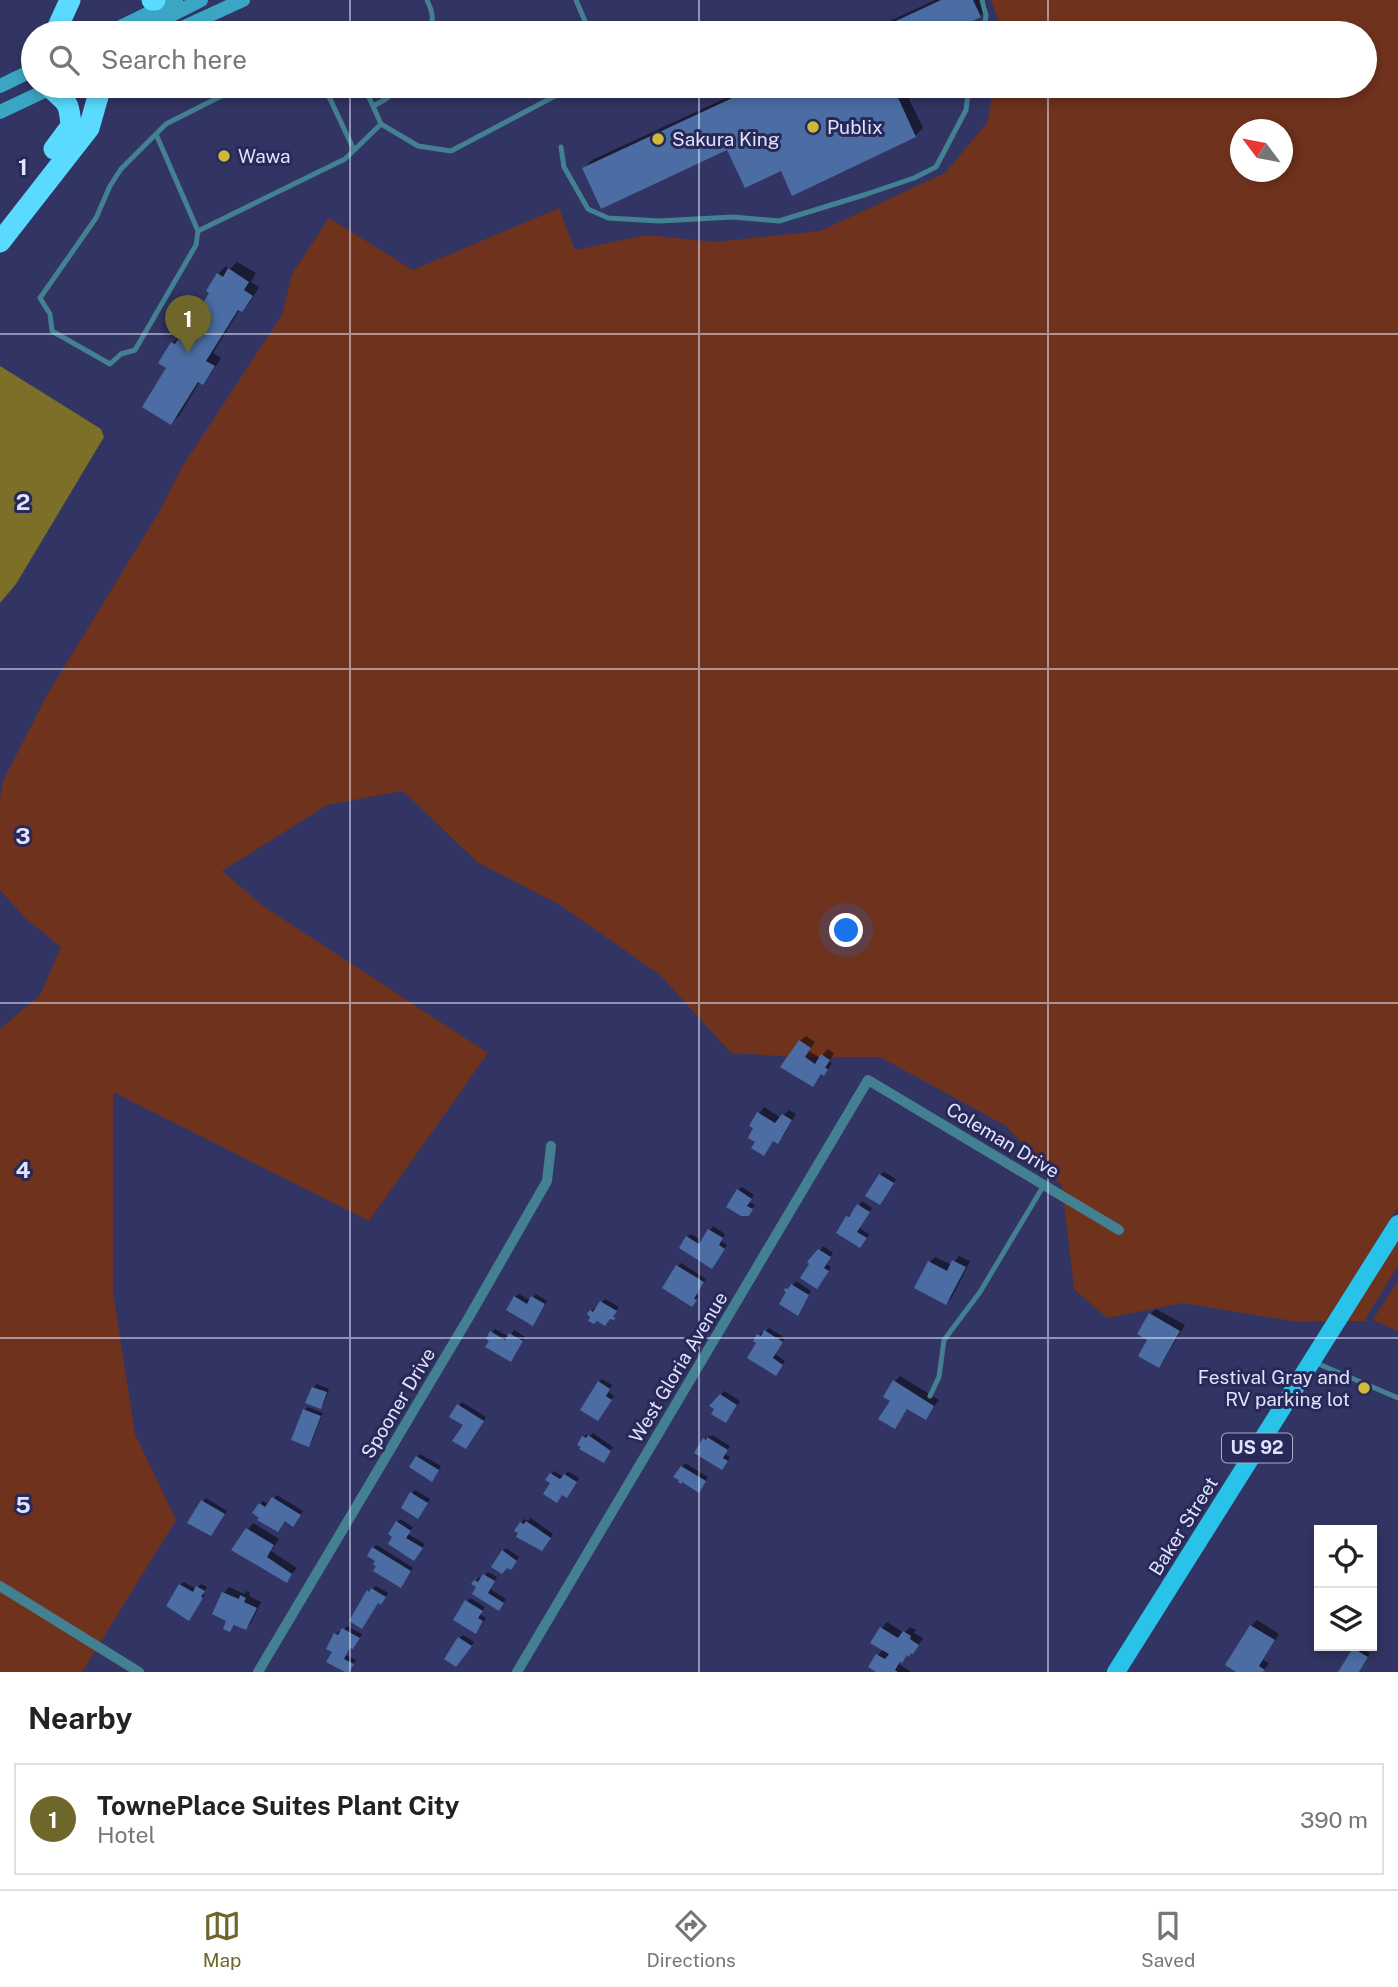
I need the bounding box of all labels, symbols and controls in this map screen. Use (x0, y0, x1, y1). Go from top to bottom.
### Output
search box (21, 21, 1377, 98)
icon: search (45, 41, 83, 79)
text: Search here (101, 44, 247, 75)
place label: Publix (827, 116, 883, 138)
marker: Publix (805, 119, 821, 135)
north arrow (1230, 119, 1293, 182)
place label: Sakura King (672, 128, 780, 150)
marker: Sakura King (650, 131, 666, 147)
place label: Wawa (238, 145, 291, 167)
marker: Wawa (216, 148, 232, 164)
text: 1 (18, 153, 28, 180)
pin: 1 (165, 295, 211, 353)
text: 2 (16, 488, 30, 515)
text: 3 (15, 822, 31, 849)
your location (829, 913, 863, 947)
street label: Coleman Drive (943, 1098, 1063, 1182)
text: 4 (15, 1156, 31, 1183)
street label: West Gloria Avenue (624, 1288, 732, 1446)
street label: Spooner Drive (356, 1344, 440, 1462)
place label: Festival Gray and RV parking lot (1198, 1366, 1350, 1410)
marker: Festival Gray and RV parking lot (1356, 1380, 1372, 1396)
road number: US 92 (1222, 1434, 1292, 1462)
street label: Baker Street (1144, 1473, 1222, 1579)
text: 5 (15, 1491, 31, 1518)
map controls (1314, 1525, 1377, 1651)
button: locate (1314, 1525, 1377, 1588)
button: layers (1314, 1588, 1377, 1651)
text: Nearby (28, 1700, 132, 1736)
text: TownePlace Suites Plant City (97, 1790, 459, 1821)
text: 1 (48, 1806, 58, 1833)
text: 390 m (1300, 1806, 1368, 1833)
text: Hotel (97, 1821, 156, 1848)
tab: Map (203, 1907, 241, 1971)
tab: Directions (646, 1907, 736, 1971)
tab: Saved (1141, 1907, 1195, 1971)

